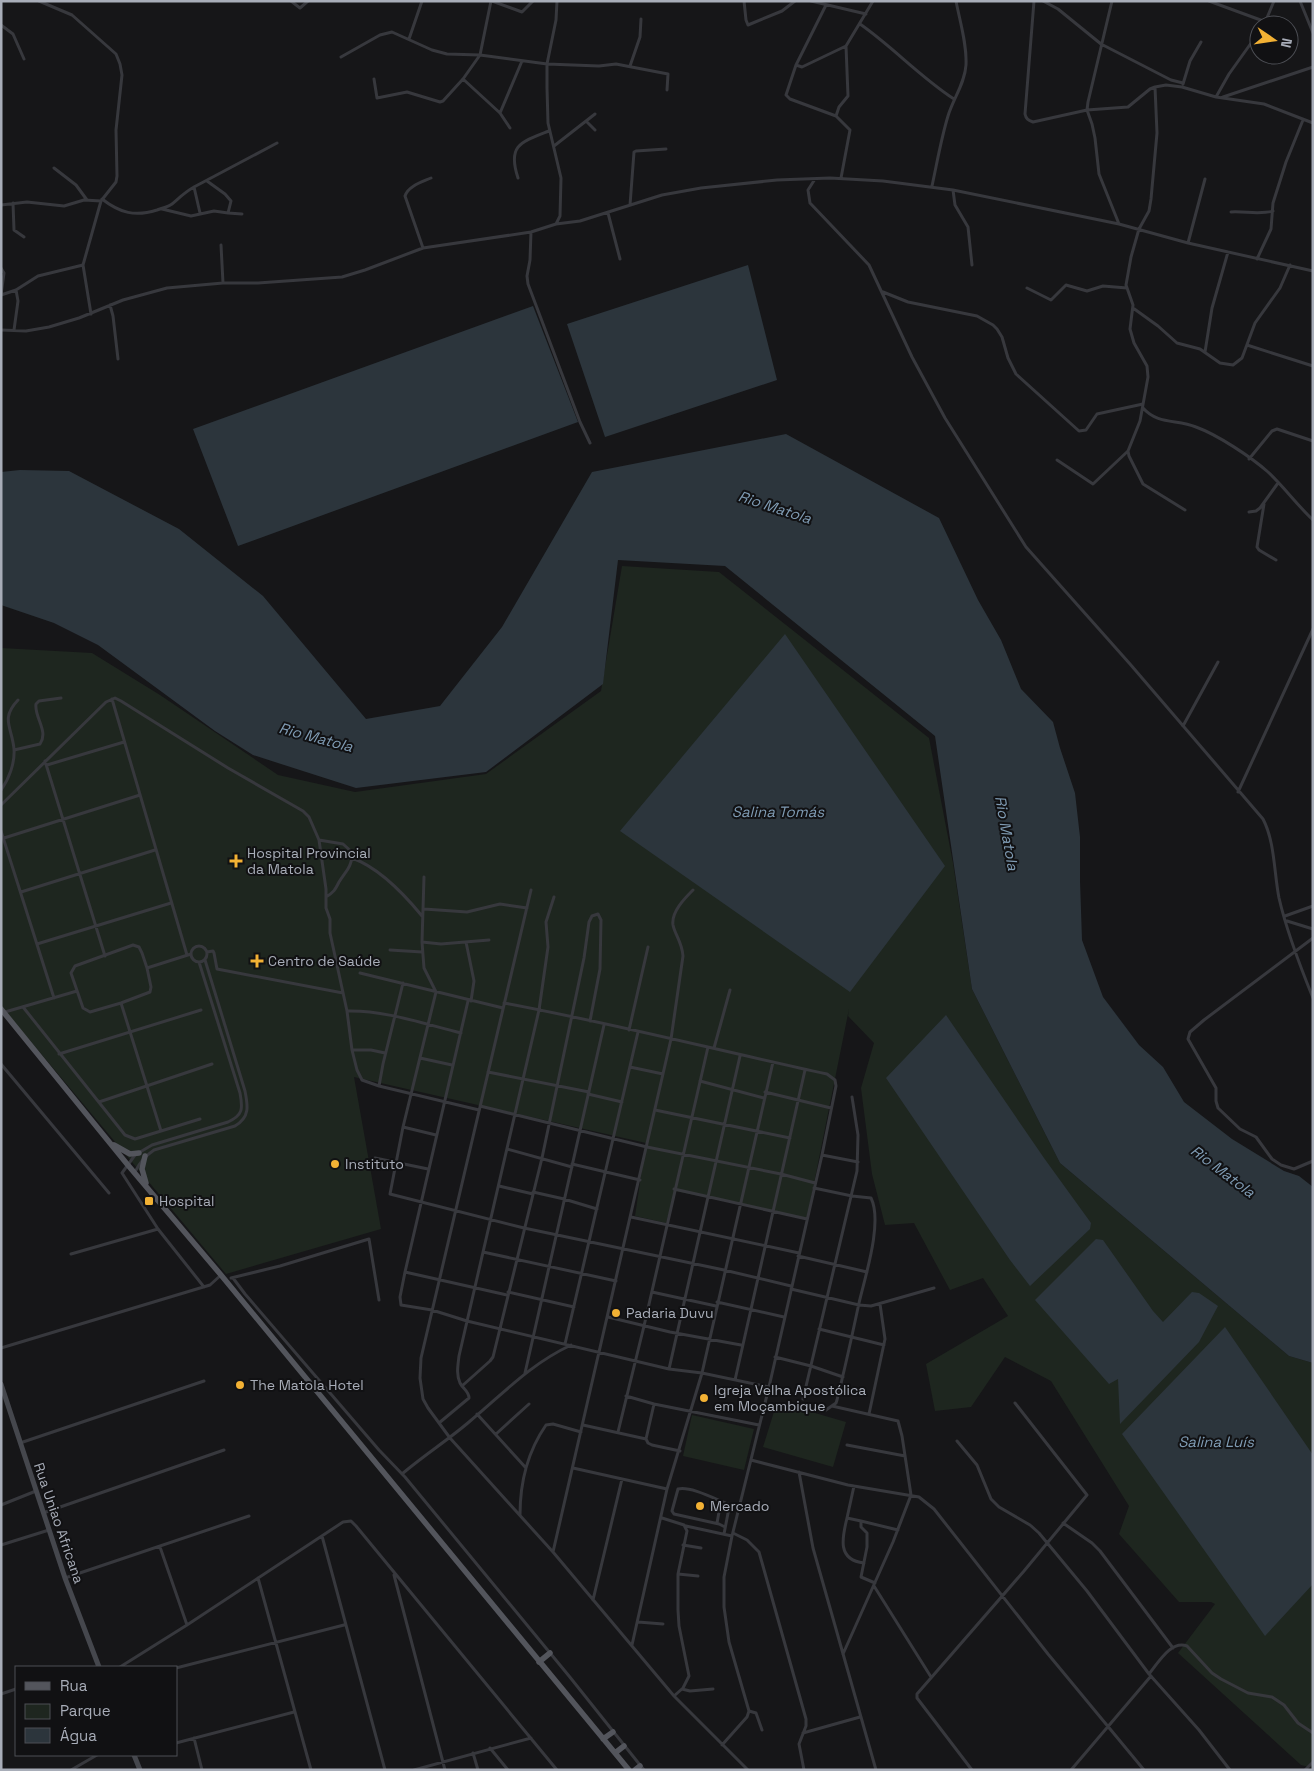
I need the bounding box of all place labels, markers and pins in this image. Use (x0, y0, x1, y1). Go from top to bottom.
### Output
place label: Hospital Provincial da Matola (247, 844, 371, 878)
marker: Hospital Provincial da Matola (229, 854, 243, 868)
place label: Centro de Saúde (268, 952, 381, 970)
marker: Centro de Saúde (250, 954, 264, 968)
place label: Instituto (345, 1155, 404, 1173)
marker: Instituto (329, 1158, 341, 1170)
place label: Hospital (159, 1192, 215, 1210)
marker: Hospital (143, 1195, 155, 1207)
place label: Padaria Duvu (626, 1304, 714, 1322)
marker: Padaria Duvu (610, 1307, 622, 1319)
place label: The Matola Hotel (250, 1376, 364, 1394)
marker: The Matola Hotel (234, 1379, 246, 1391)
place label: Igreja Velha Apostólica em Moçambique (714, 1381, 866, 1415)
marker: Igreja Velha Apostólica em Moçambique (698, 1392, 710, 1404)
place label: Mercado (710, 1497, 769, 1515)
marker: Mercado (694, 1500, 706, 1512)

